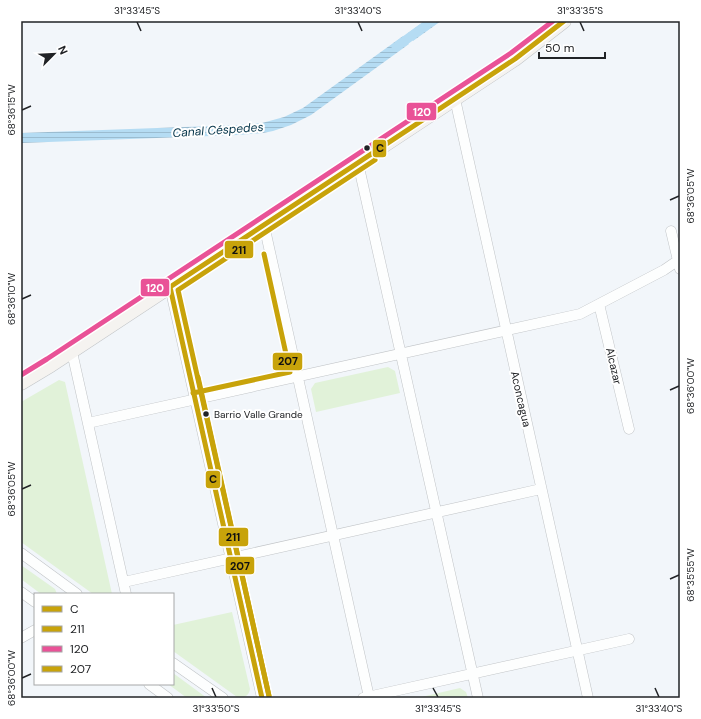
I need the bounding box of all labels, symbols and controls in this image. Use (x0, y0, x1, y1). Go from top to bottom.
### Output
text: 31°33'45"S (114, 4, 160, 17)
text: 31°33'40"S (335, 4, 382, 17)
text: 31°33'35"S (557, 4, 603, 17)
north arrow (34, 34, 74, 74)
scale bar (539, 34, 605, 60)
text: 50 m (545, 40, 574, 56)
text: N (55, 43, 71, 56)
text: 68°36'15"W (5, 84, 18, 136)
line badge: 120 (406, 102, 437, 121)
text: 120 (413, 105, 431, 119)
water label: Canal Céspedes (172, 119, 264, 141)
line badge: C (372, 139, 387, 158)
text: C (376, 141, 384, 155)
unlabelled marker (362, 143, 372, 153)
text: 68°36'05"W (684, 168, 697, 223)
line badge: 211 (224, 240, 254, 259)
text: 211 (232, 243, 246, 257)
text: 68°36'10"W (5, 273, 18, 325)
line badge: 120 (140, 278, 170, 297)
text: 120 (146, 281, 164, 295)
street label: Alcazar (603, 346, 625, 386)
line badge: 207 (272, 352, 303, 371)
text: 207 (278, 354, 298, 368)
text: 68°36'00"W (684, 358, 697, 414)
street label: Aconcagua (508, 370, 534, 428)
place label: Barrio Valle Grande (214, 408, 303, 421)
marker: Barrio Valle Grande (201, 409, 211, 419)
text: 68°36'05"W (5, 461, 18, 516)
line badge: C (205, 470, 221, 489)
text: C (209, 472, 217, 486)
line badge: 211 (218, 527, 249, 547)
text: 211 (226, 530, 240, 544)
text: 68°35'55"W (684, 548, 697, 602)
line badge: 207 (225, 556, 255, 575)
text: 207 (230, 559, 250, 573)
legend (34, 593, 174, 685)
text: C (70, 601, 79, 617)
text: 211 (70, 621, 84, 637)
text: 120 (70, 641, 89, 657)
text: 68°36'00"W (5, 650, 18, 706)
text: 207 (70, 661, 91, 677)
text: 31°33'50"S (192, 702, 240, 715)
text: 31°33'45"S (415, 702, 461, 715)
text: 31°33'40"S (636, 702, 683, 715)

